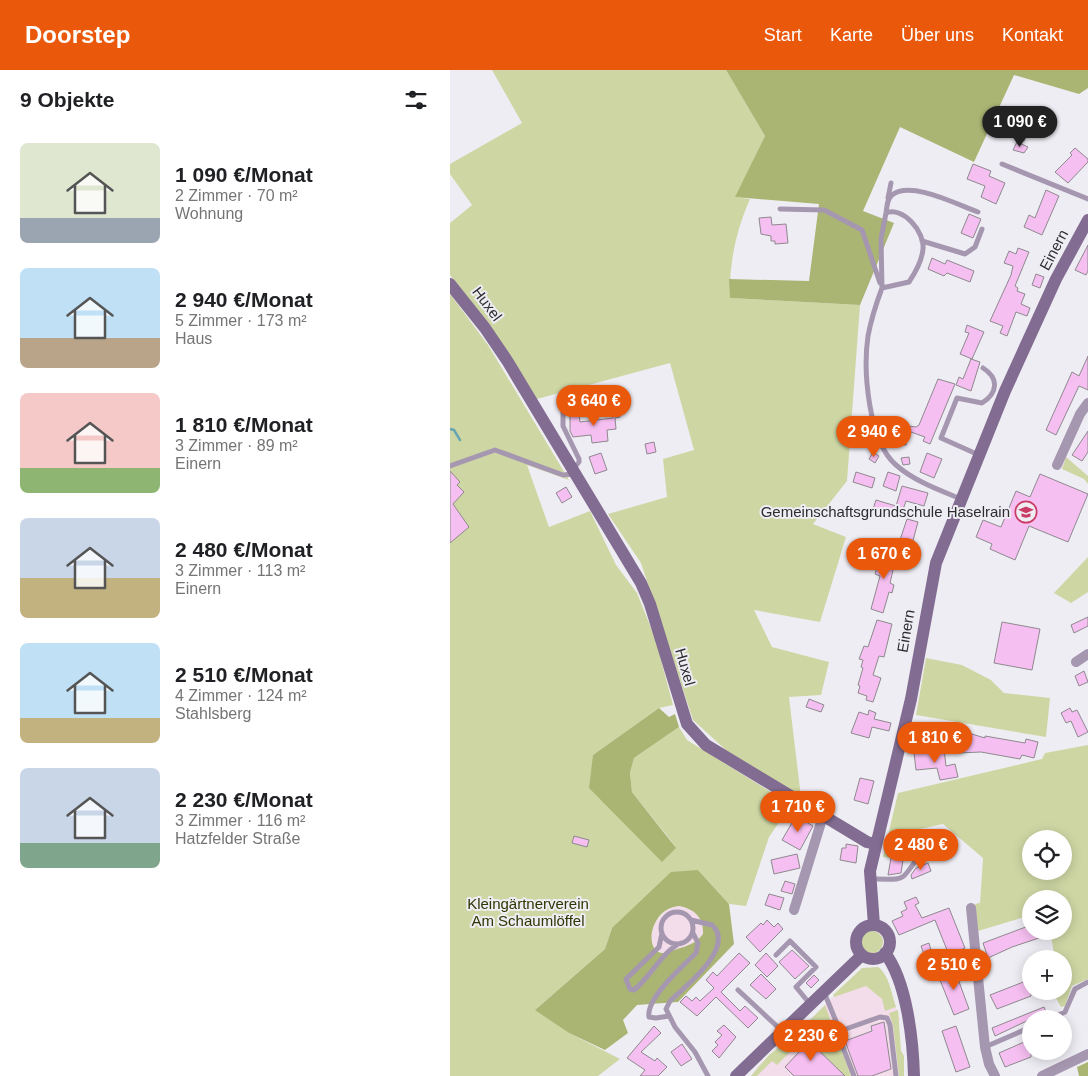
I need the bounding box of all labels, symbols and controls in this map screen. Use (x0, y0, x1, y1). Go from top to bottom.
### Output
text: Doorstep (25, 21, 130, 48)
text: Start (764, 25, 802, 45)
text: Karte (830, 25, 873, 45)
text: Über uns (901, 25, 974, 45)
text: Kontakt (1002, 25, 1063, 45)
icon: filters (402, 86, 430, 114)
text: 9 Objekte (20, 88, 115, 111)
pin: 1 090 € (974, 106, 1066, 148)
text: 1 090 € (993, 113, 1047, 130)
icon: home (60, 163, 120, 223)
text: 1 090 €/Monat (175, 163, 313, 186)
text: 2 Zimmer · 70 m² (175, 187, 298, 204)
text: Wohnung (175, 205, 243, 222)
street label: Einern (1036, 227, 1071, 273)
street label: Huxel (469, 283, 506, 324)
icon: home (60, 288, 120, 348)
text: 2 940 €/Monat (175, 288, 313, 311)
text: 5 Zimmer · 173 m² (175, 312, 307, 329)
text: Haus (175, 330, 212, 347)
pin: 3 640 € (548, 384, 640, 427)
text: 3 640 € (567, 392, 621, 409)
icon: home (60, 413, 120, 473)
text: 1 810 €/Monat (175, 413, 313, 436)
pin: 2 940 € (828, 416, 920, 458)
text: 2 940 € (847, 423, 901, 440)
text: 3 Zimmer · 89 m² (175, 437, 298, 454)
text: Einern (175, 455, 221, 472)
school or university icon: Gemeinschaftsgrundschule Haselrain (1014, 500, 1038, 524)
place label: Gemeinschaftsgrundschule Haselrain (761, 503, 1010, 520)
icon: home (60, 538, 120, 598)
text: 2 480 €/Monat (175, 538, 313, 561)
pin: 1 670 € (838, 538, 930, 580)
text: 1 670 € (857, 545, 911, 562)
text: 3 Zimmer · 113 m² (175, 562, 305, 579)
text: Einern (175, 580, 221, 597)
street label: Einern (893, 608, 918, 654)
street label: Huxel (672, 646, 699, 688)
icon: home (60, 663, 120, 723)
text: 2 510 €/Monat (175, 663, 313, 686)
text: 4 Zimmer · 124 m² (175, 687, 307, 704)
text: Stahlsberg (175, 705, 252, 722)
pin: 1 810 € (889, 722, 981, 764)
text: 1 810 € (908, 729, 962, 746)
icon: home (60, 788, 120, 848)
text: 2 230 €/Monat (175, 788, 313, 811)
pin: 1 710 € (752, 790, 844, 833)
text: 1 710 € (771, 798, 825, 815)
text: 3 Zimmer · 116 m² (175, 812, 305, 829)
pin: 2 480 € (875, 828, 967, 871)
text: Hatzfelder Straße (175, 830, 300, 847)
map controls (1022, 830, 1072, 1060)
button: locate (1022, 830, 1072, 880)
text: 2 480 € (894, 836, 948, 853)
button: layers (1022, 890, 1072, 940)
park label: Kleingärtnerverein Am Schaumlöffel (467, 895, 589, 929)
pin: 2 510 € (908, 948, 1000, 991)
button: + (1022, 950, 1072, 1000)
text: 2 510 € (927, 956, 981, 973)
button: − (1022, 1010, 1072, 1060)
pin: 2 230 € (765, 1020, 857, 1062)
text: 2 230 € (784, 1027, 838, 1044)

